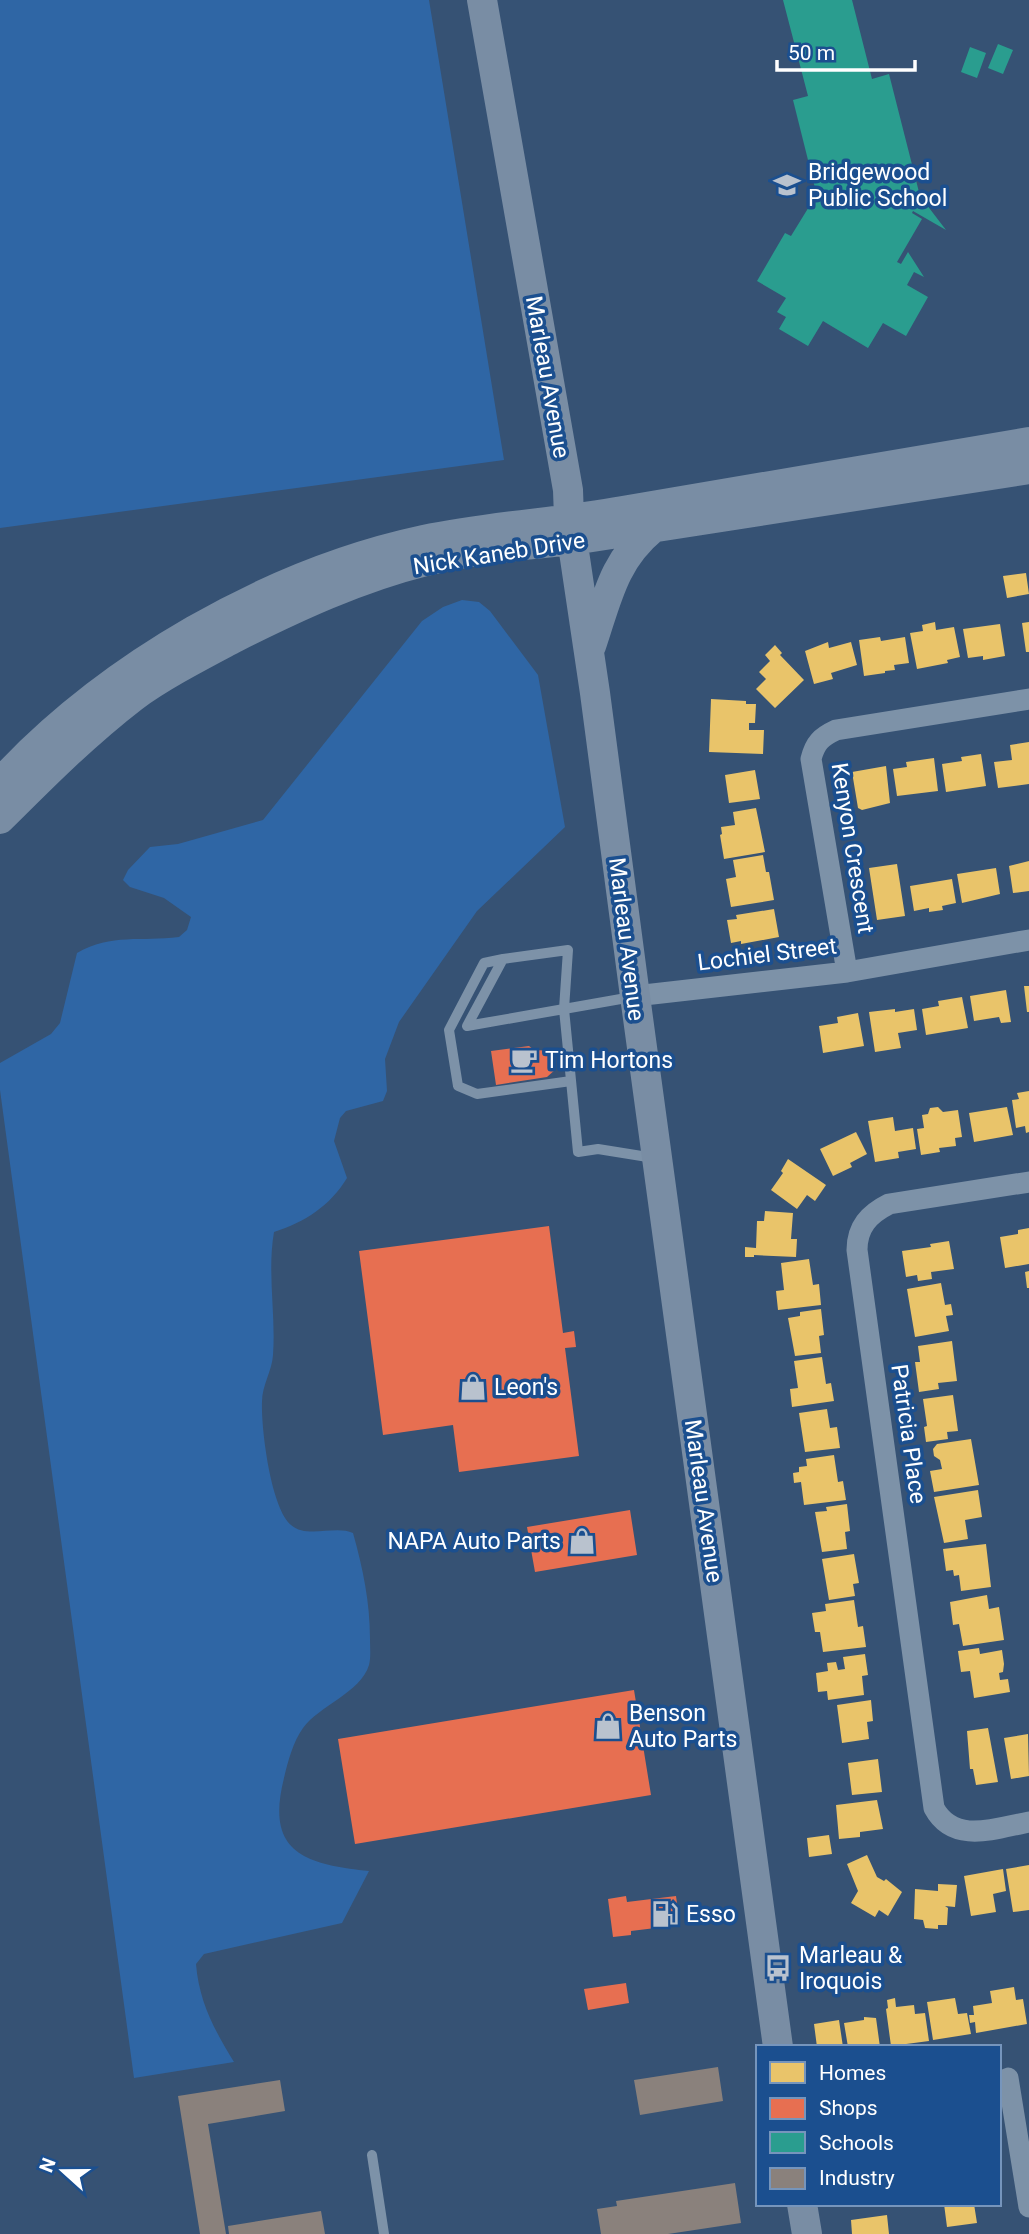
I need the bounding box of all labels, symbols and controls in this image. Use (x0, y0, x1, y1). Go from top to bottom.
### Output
scale bar (777, 28, 915, 72)
text: 50 m (788, 41, 835, 65)
place label: Bridgewood Public School (808, 159, 947, 212)
school or university icon: Bridgewood Public School (772, 170, 802, 200)
street label: Marleau Avenue (520, 294, 575, 460)
street label: Nick Kaneb Drive (411, 527, 587, 580)
street label: Kenyon Crescent (826, 761, 879, 935)
street label: Marleau Avenue (603, 856, 650, 1022)
street label: Lochiel Street (696, 933, 838, 976)
cafe icon: Tim Hortons (509, 1045, 539, 1075)
place label: Tim Hortons (545, 1047, 673, 1074)
street label: Patricia Place (885, 1363, 932, 1506)
shop icon: Leon's (458, 1372, 488, 1402)
place label: Leon's (494, 1374, 558, 1401)
street label: Marleau Avenue (679, 1418, 728, 1584)
shop icon: NAPA Auto Parts (567, 1526, 597, 1556)
place label: NAPA Auto Parts (387, 1528, 561, 1555)
place label: Benson Auto Parts (629, 1700, 737, 1753)
shop icon: Benson Auto Parts (593, 1711, 623, 1741)
fuel station icon: Esso (650, 1899, 680, 1929)
place label: Esso (686, 1901, 736, 1928)
place label: Marleau & Iroquois (799, 1942, 903, 1995)
bus stop icon: Marleau & Iroquois (763, 1953, 793, 1983)
legend (756, 2045, 1001, 2206)
text: Homes (819, 2061, 886, 2085)
text: Shops (819, 2096, 878, 2120)
text: Schools (819, 2131, 894, 2155)
north arrow (28, 2136, 98, 2206)
text: N (34, 2155, 61, 2175)
text: Industry (819, 2166, 895, 2190)

